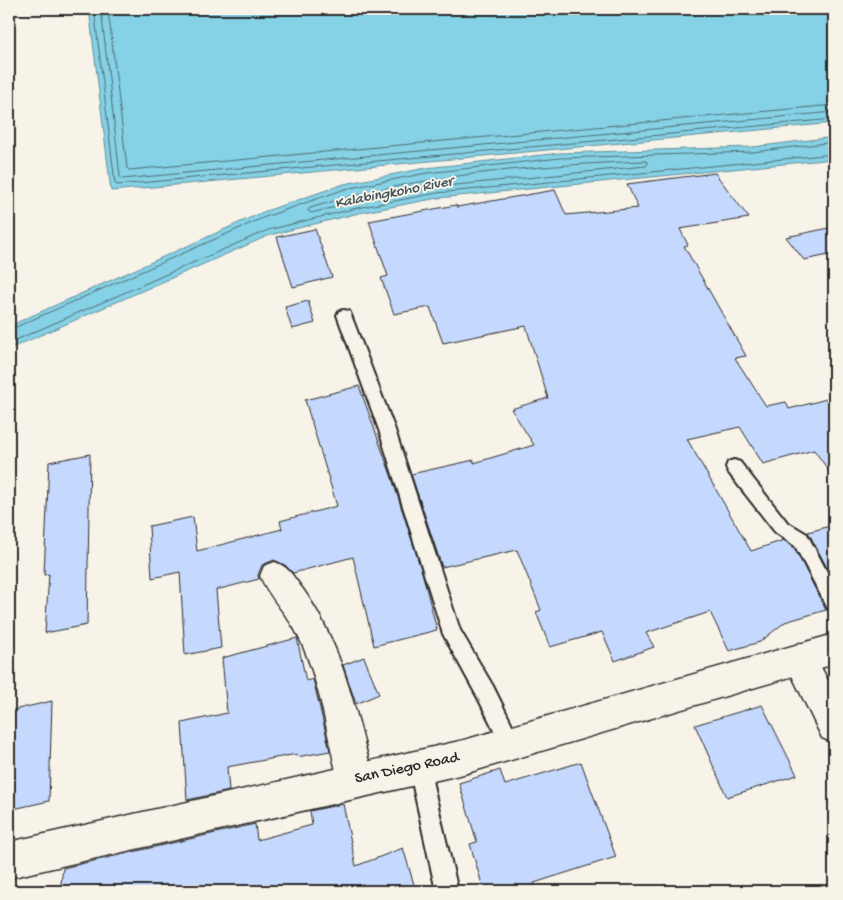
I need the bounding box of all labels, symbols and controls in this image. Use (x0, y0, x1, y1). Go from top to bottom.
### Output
water label: Kalabingkoho River (334, 172, 457, 213)
street label: San Diego Road (353, 748, 462, 789)

